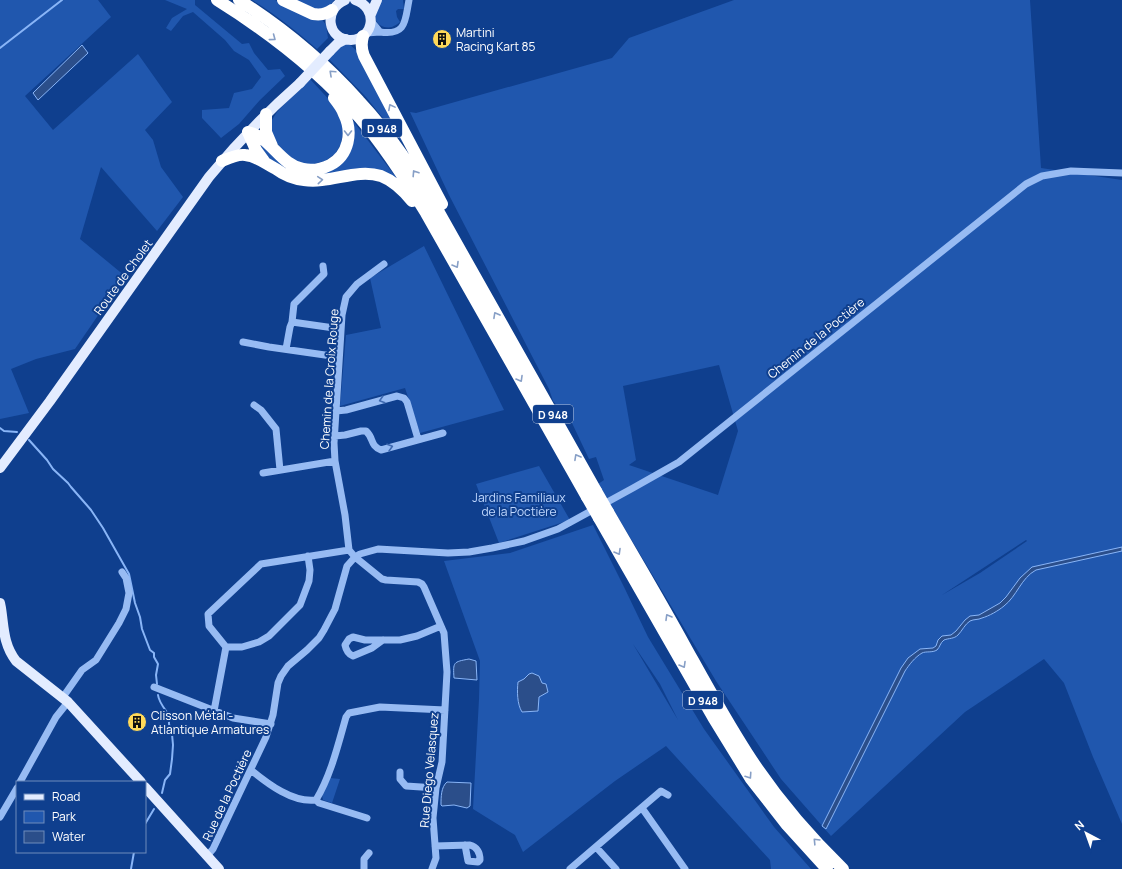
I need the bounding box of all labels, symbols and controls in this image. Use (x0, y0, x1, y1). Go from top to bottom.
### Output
place label: Martini Racing Kart 85 (456, 24, 535, 55)
building icon: Martini Racing Kart 85 (431, 28, 453, 50)
one-way arrow (269, 33, 276, 40)
one-way arrow (329, 71, 337, 78)
one-way arrow (388, 104, 396, 111)
road number: D 948 (362, 119, 402, 137)
one-way arrow (344, 130, 352, 136)
one-way arrow (412, 171, 419, 178)
one-way arrow (317, 175, 323, 184)
street label: Route de Cholet (90, 236, 156, 318)
one-way arrow (451, 261, 458, 269)
street label: Chemin de la Poctière (764, 294, 868, 382)
street label: Chemin de la Croix Rouge (316, 308, 342, 450)
one-way arrow (494, 312, 501, 319)
one-way arrow (515, 374, 522, 382)
one-way arrow (378, 395, 385, 404)
road number: D 948 (533, 405, 573, 423)
one-way arrow (386, 443, 393, 452)
one-way arrow (574, 454, 582, 461)
park label: Jardins Familiaux de la Poctière (472, 489, 566, 520)
one-way arrow (613, 548, 621, 555)
one-way arrow (666, 614, 673, 621)
one-way arrow (678, 661, 685, 668)
road number: D 948 (683, 691, 723, 709)
place label: Clisson Métal - Atlantique Armatures (151, 707, 269, 738)
building icon: Clisson Métal - Atlantique Armatures (126, 711, 148, 733)
street label: Rue Diego Velasquez (415, 712, 443, 828)
street label: Rue de la Poctière (198, 746, 256, 844)
one-way arrow (744, 772, 752, 779)
legend (16, 781, 146, 853)
text: Road (52, 788, 80, 805)
text: Park (52, 808, 77, 825)
north arrow (1066, 813, 1106, 853)
text: N (1071, 817, 1087, 833)
text: Water (52, 828, 86, 845)
one-way arrow (813, 838, 821, 846)

